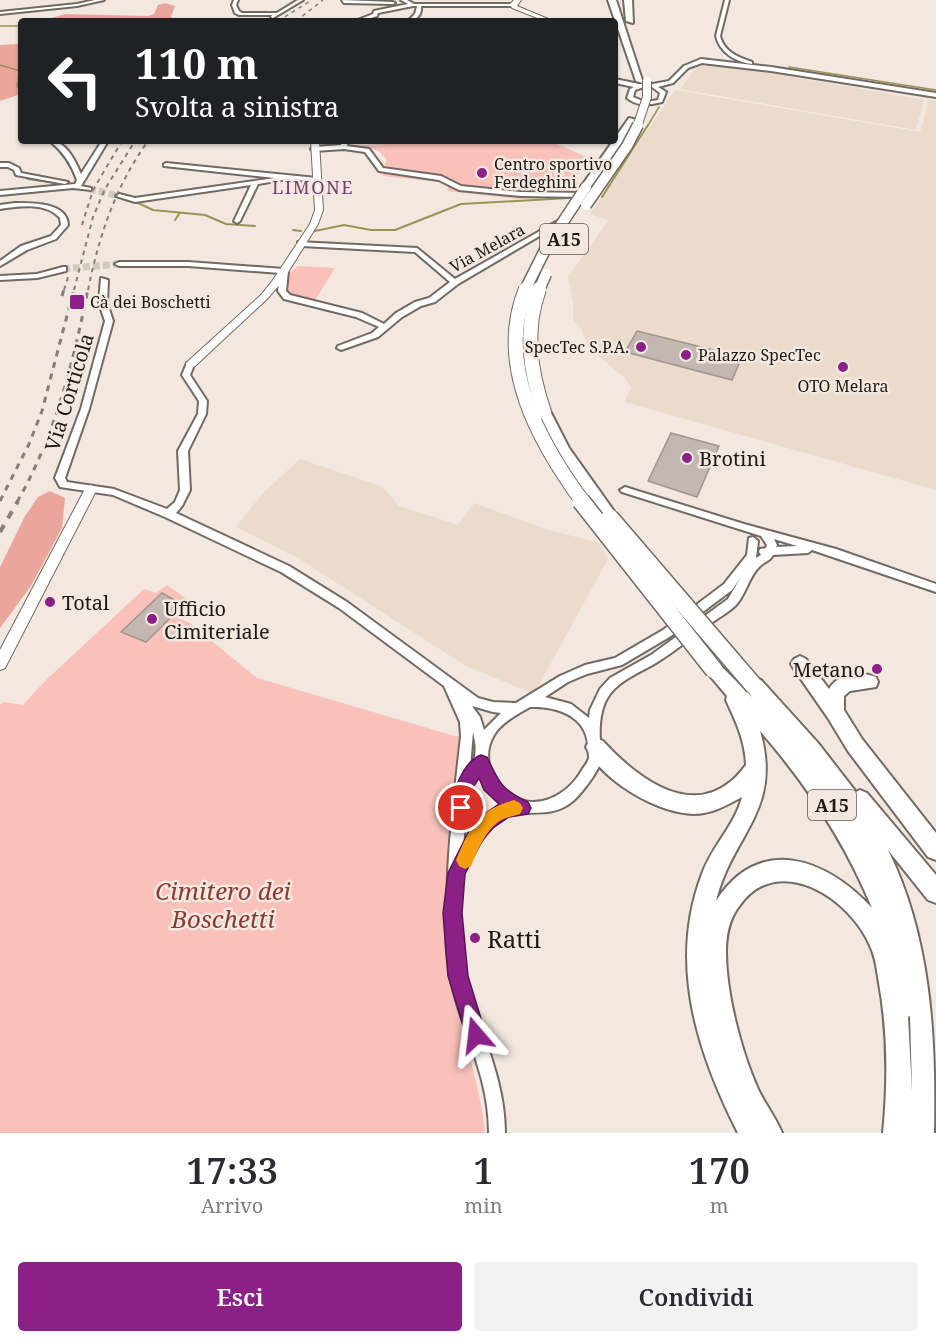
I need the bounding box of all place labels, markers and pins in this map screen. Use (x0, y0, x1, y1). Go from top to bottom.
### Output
place label: Centro sportivo Ferdeghini (494, 153, 612, 193)
marker: Centro sportivo Ferdeghini (475, 166, 489, 180)
place label: Cà dei Boschetti (90, 291, 211, 313)
marker: Cà dei Boschetti (68, 293, 86, 311)
place label: SpecTec S.P.A. (525, 336, 629, 358)
marker: SpecTec S.P.A. (634, 340, 648, 354)
place label: Palazzo SpecTec (698, 344, 821, 366)
marker: Palazzo SpecTec (679, 348, 693, 362)
marker: OTO Melara (836, 360, 850, 374)
place label: OTO Melara (798, 375, 888, 397)
place label: Brotini (699, 445, 766, 472)
marker: Brotini (680, 451, 694, 465)
place label: Total (62, 589, 109, 616)
marker: Total (43, 595, 57, 609)
place label: Ufficio Cimiteriale (164, 595, 270, 645)
marker: Ufficio Cimiteriale (145, 612, 159, 626)
place label: Metano (793, 656, 865, 683)
marker: Metano (870, 662, 884, 676)
pin (435, 782, 486, 833)
place label: Ratti (487, 922, 541, 955)
marker: Ratti (468, 931, 482, 945)

